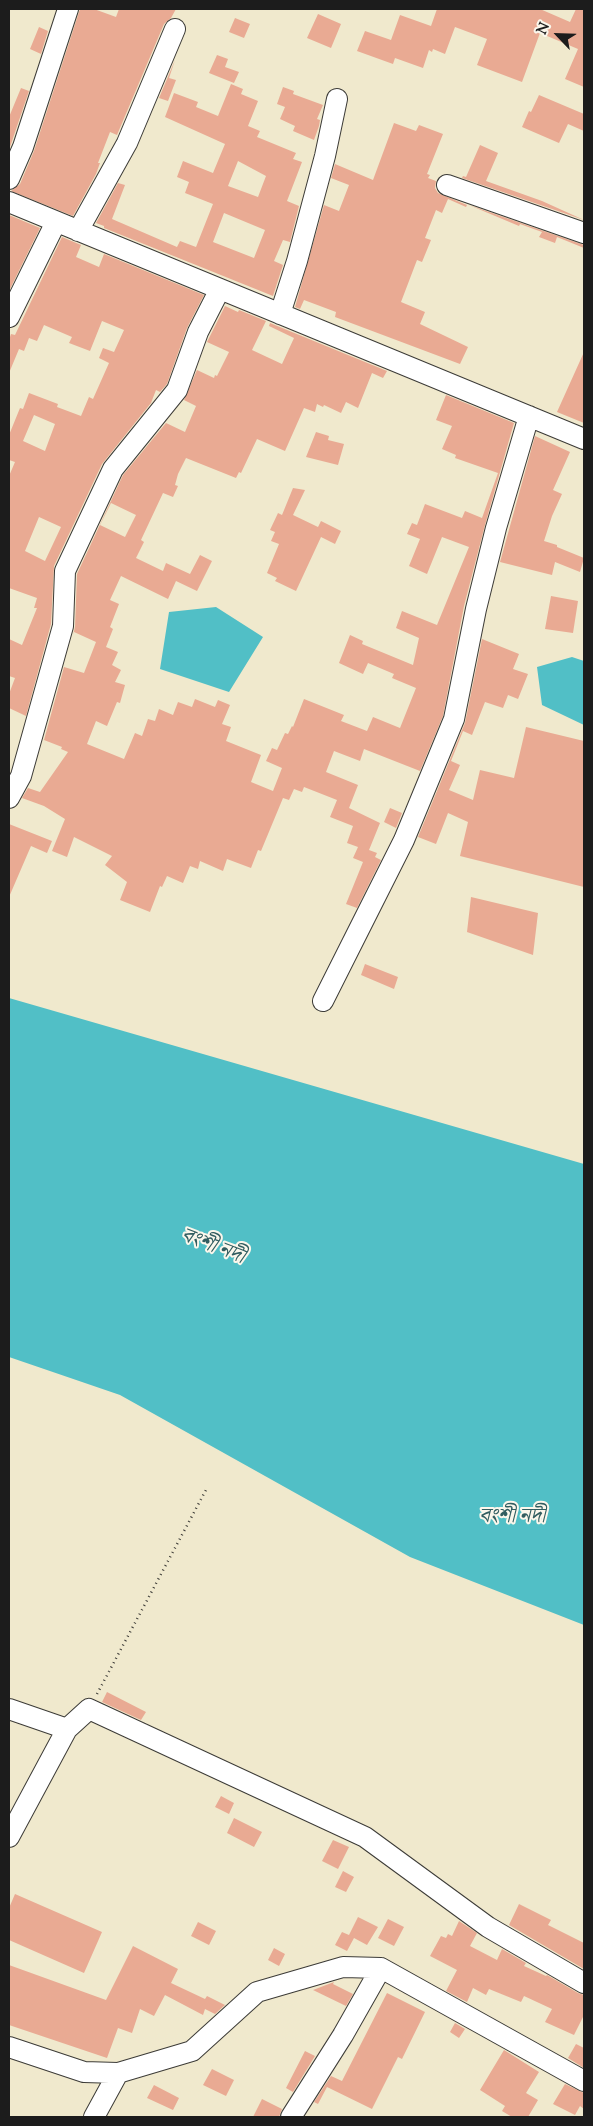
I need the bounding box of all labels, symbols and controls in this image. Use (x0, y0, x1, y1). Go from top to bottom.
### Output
north arrow (533, 10, 583, 60)
text: N (533, 20, 556, 38)
water label: বংশী নদী (177, 1224, 247, 1272)
water label: বংশী নদী (479, 1505, 545, 1531)

